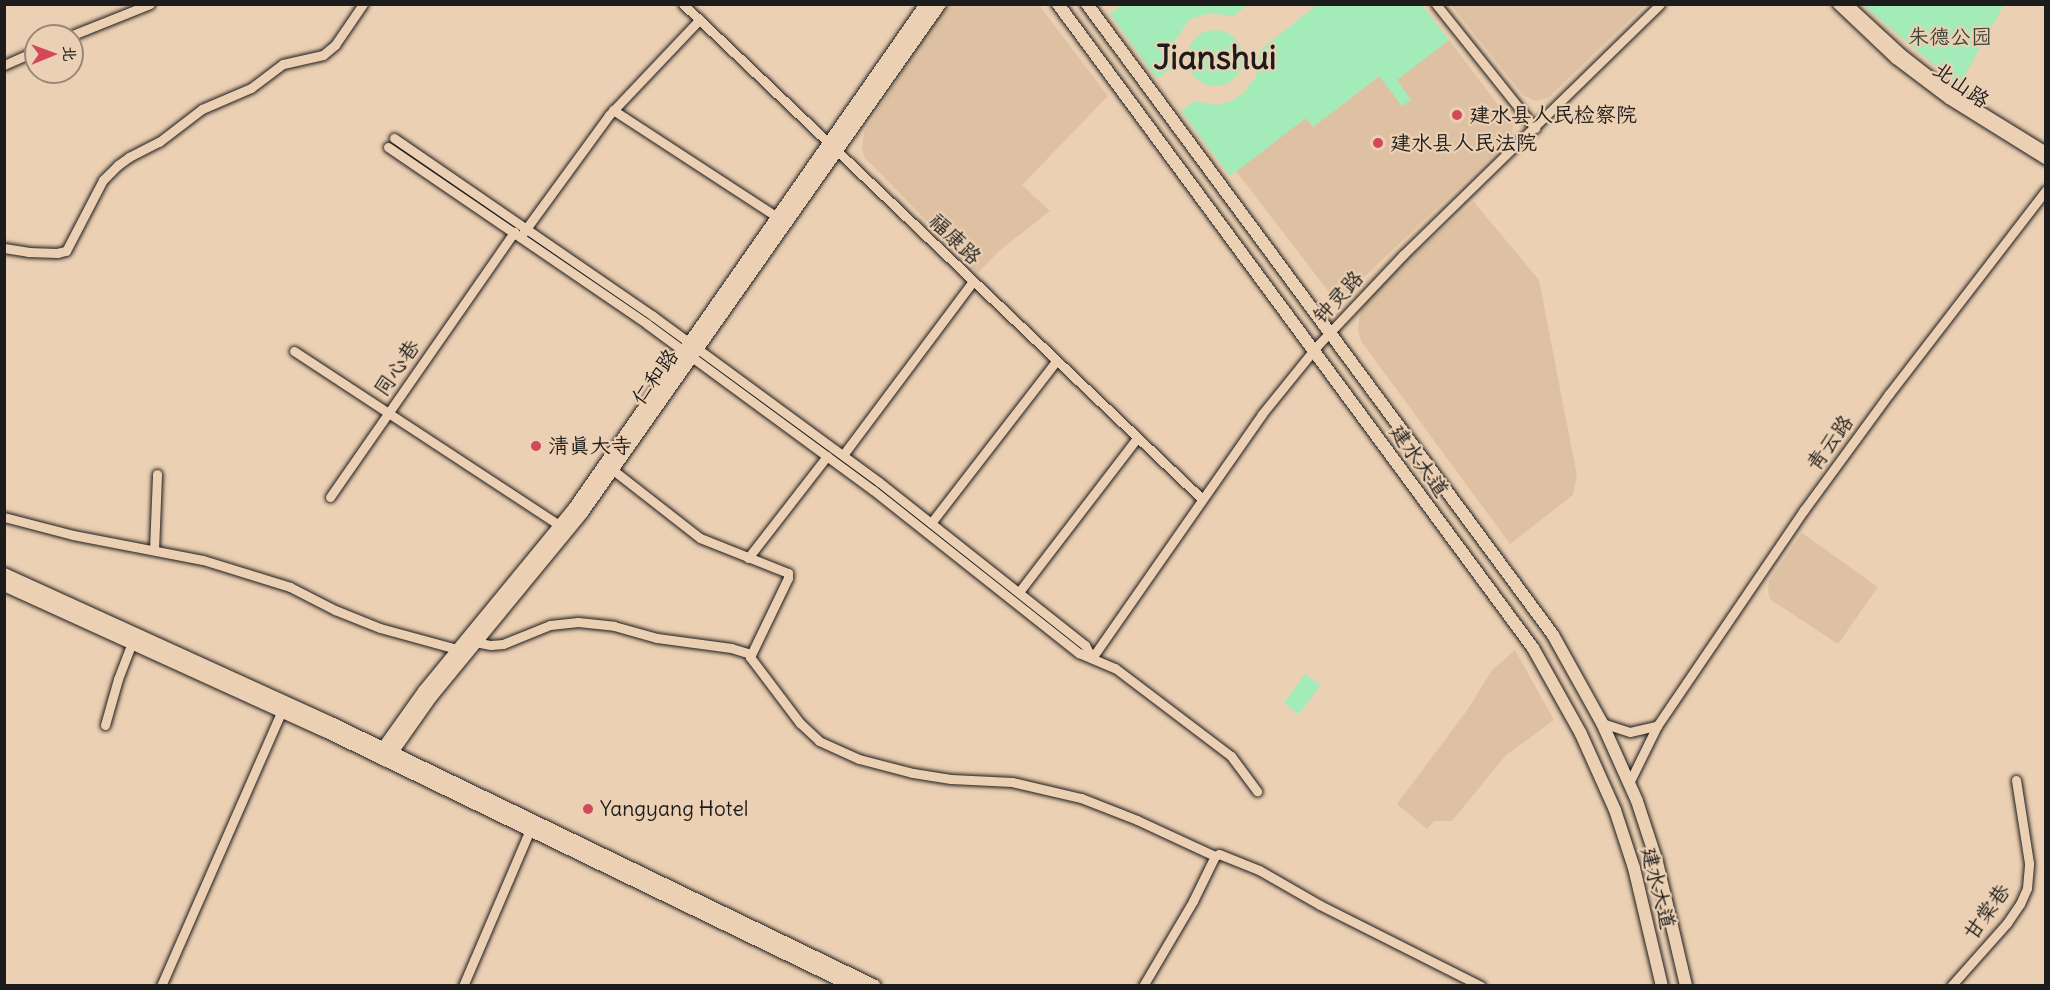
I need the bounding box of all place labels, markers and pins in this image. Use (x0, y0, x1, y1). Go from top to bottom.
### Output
place label: 建水县人民检察院 (1469, 102, 1637, 128)
marker: 建水县人民检察院 (1450, 108, 1464, 122)
place label: 建水县人民法院 (1390, 130, 1537, 156)
marker: 建水县人民法院 (1371, 136, 1385, 150)
place label: 清真大寺 (548, 433, 632, 459)
marker: 清真大寺 (529, 439, 543, 453)
place label: Yangyang Hotel (600, 796, 748, 822)
marker: Yangyang Hotel (581, 802, 595, 816)

